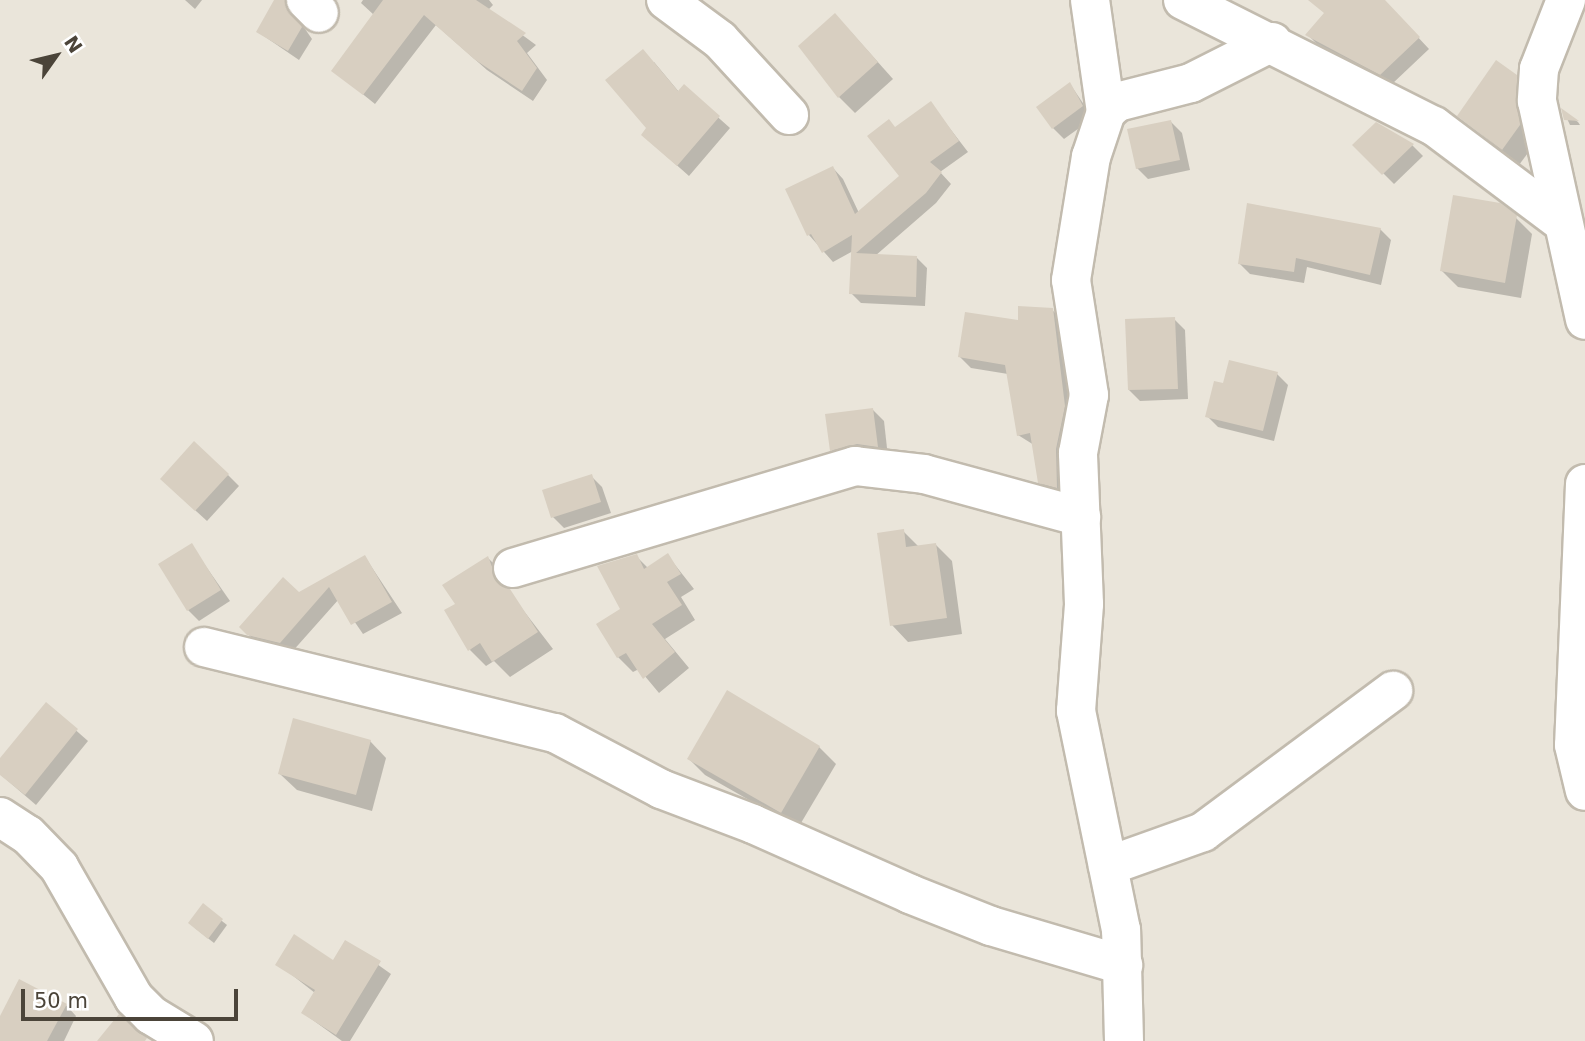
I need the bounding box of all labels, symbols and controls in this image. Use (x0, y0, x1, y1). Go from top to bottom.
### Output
north arrow (21, 21, 91, 91)
text: N (60, 32, 87, 57)
scale bar (24, 974, 242, 1018)
text: 50 m (34, 989, 88, 1013)

